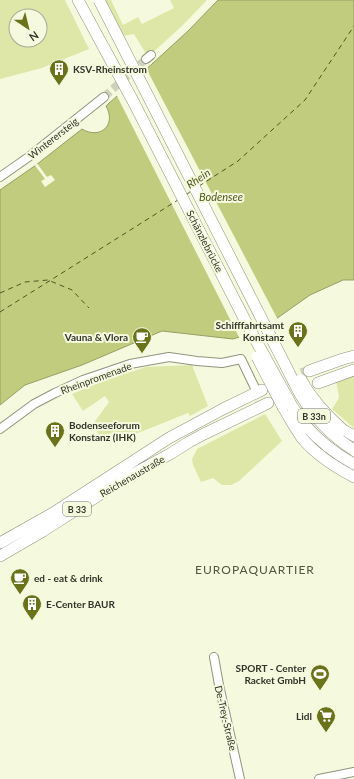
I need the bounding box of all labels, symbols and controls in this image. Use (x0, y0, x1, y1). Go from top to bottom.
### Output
north arrow (8, 8, 48, 48)
text: N (27, 29, 41, 44)
building icon: KSV-Rheinstrom (48, 58, 70, 86)
place label: KSV-Rheinstrom (73, 63, 147, 75)
street label: Winterersteig (26, 115, 80, 161)
water label: Rhein (184, 165, 212, 191)
water label: Bodensee (199, 190, 243, 203)
street label: Schänzlebrücke (184, 208, 226, 274)
place label: Schifffahrtsamt Konstanz (215, 319, 284, 343)
building icon: Schifffahrtsamt Konstanz (287, 320, 309, 348)
cafe icon: Vauna & Vlora (131, 326, 153, 354)
place label: Vauna & Vlora (64, 331, 128, 343)
street label: Rheinpromenade (59, 360, 133, 396)
road number: B 33n (298, 409, 330, 423)
place label: Bodenseeforum Konstanz (IHK) (69, 419, 140, 443)
building icon: Bodenseeforum Konstanz (IHK) (44, 420, 66, 448)
street label: Reichenaustraße (97, 453, 167, 499)
road number: B 33 (63, 502, 91, 516)
district label: EUROPAQUARTIER (195, 562, 315, 577)
cafe icon: ed - eat & drink (9, 567, 31, 595)
place label: ed - eat & drink (34, 572, 103, 584)
building icon: E-Center BAUR (21, 593, 43, 621)
place label: E-Center BAUR (46, 598, 116, 610)
place label: SPORT - Center Racket GmbH (236, 662, 306, 686)
sports icon: SPORT - Center Racket GmbH (309, 663, 331, 691)
street label: De-Trey-Straße (213, 684, 239, 752)
supermarket icon: Lidl (315, 705, 337, 733)
place label: Lidl (296, 710, 312, 722)

